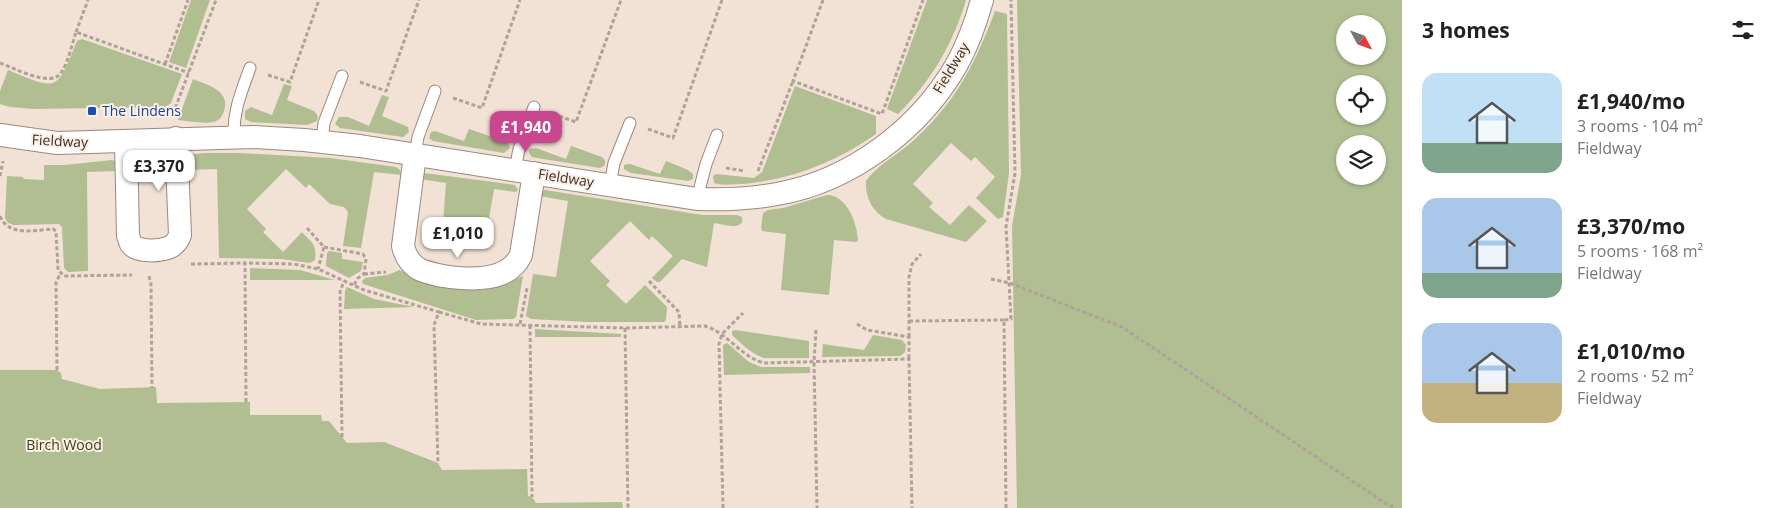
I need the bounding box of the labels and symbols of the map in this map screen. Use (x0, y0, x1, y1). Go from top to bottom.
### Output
north arrow (1336, 15, 1386, 65)
street label: Fieldway (928, 38, 974, 97)
place label: The Lindens (102, 101, 181, 120)
marker: The Lindens (86, 105, 98, 117)
pin: £1,940 (485, 110, 567, 153)
street label: Fieldway (31, 130, 90, 152)
pin: £3,370 (118, 150, 200, 192)
street label: Fieldway (537, 164, 596, 191)
pin: £1,010 (417, 216, 499, 259)
park label: Birch Wood (26, 435, 102, 454)

